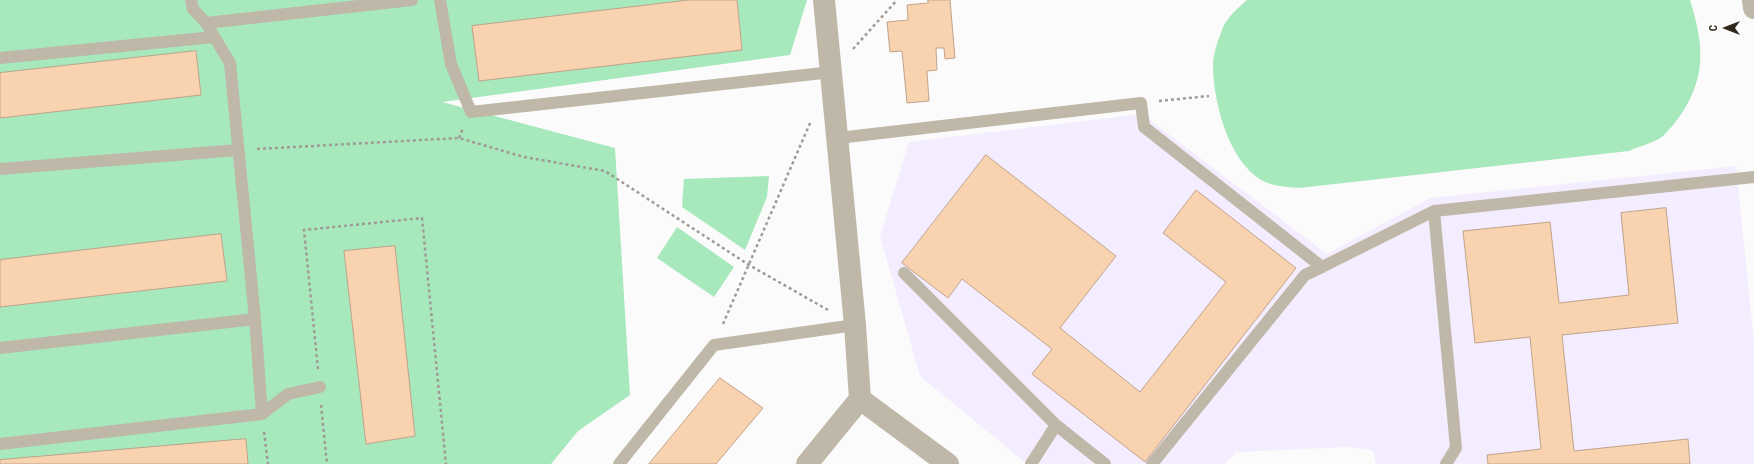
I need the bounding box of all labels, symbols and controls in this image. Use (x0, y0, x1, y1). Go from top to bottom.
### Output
north arrow (1706, 8, 1746, 48)
text: С (1707, 25, 1720, 31)

